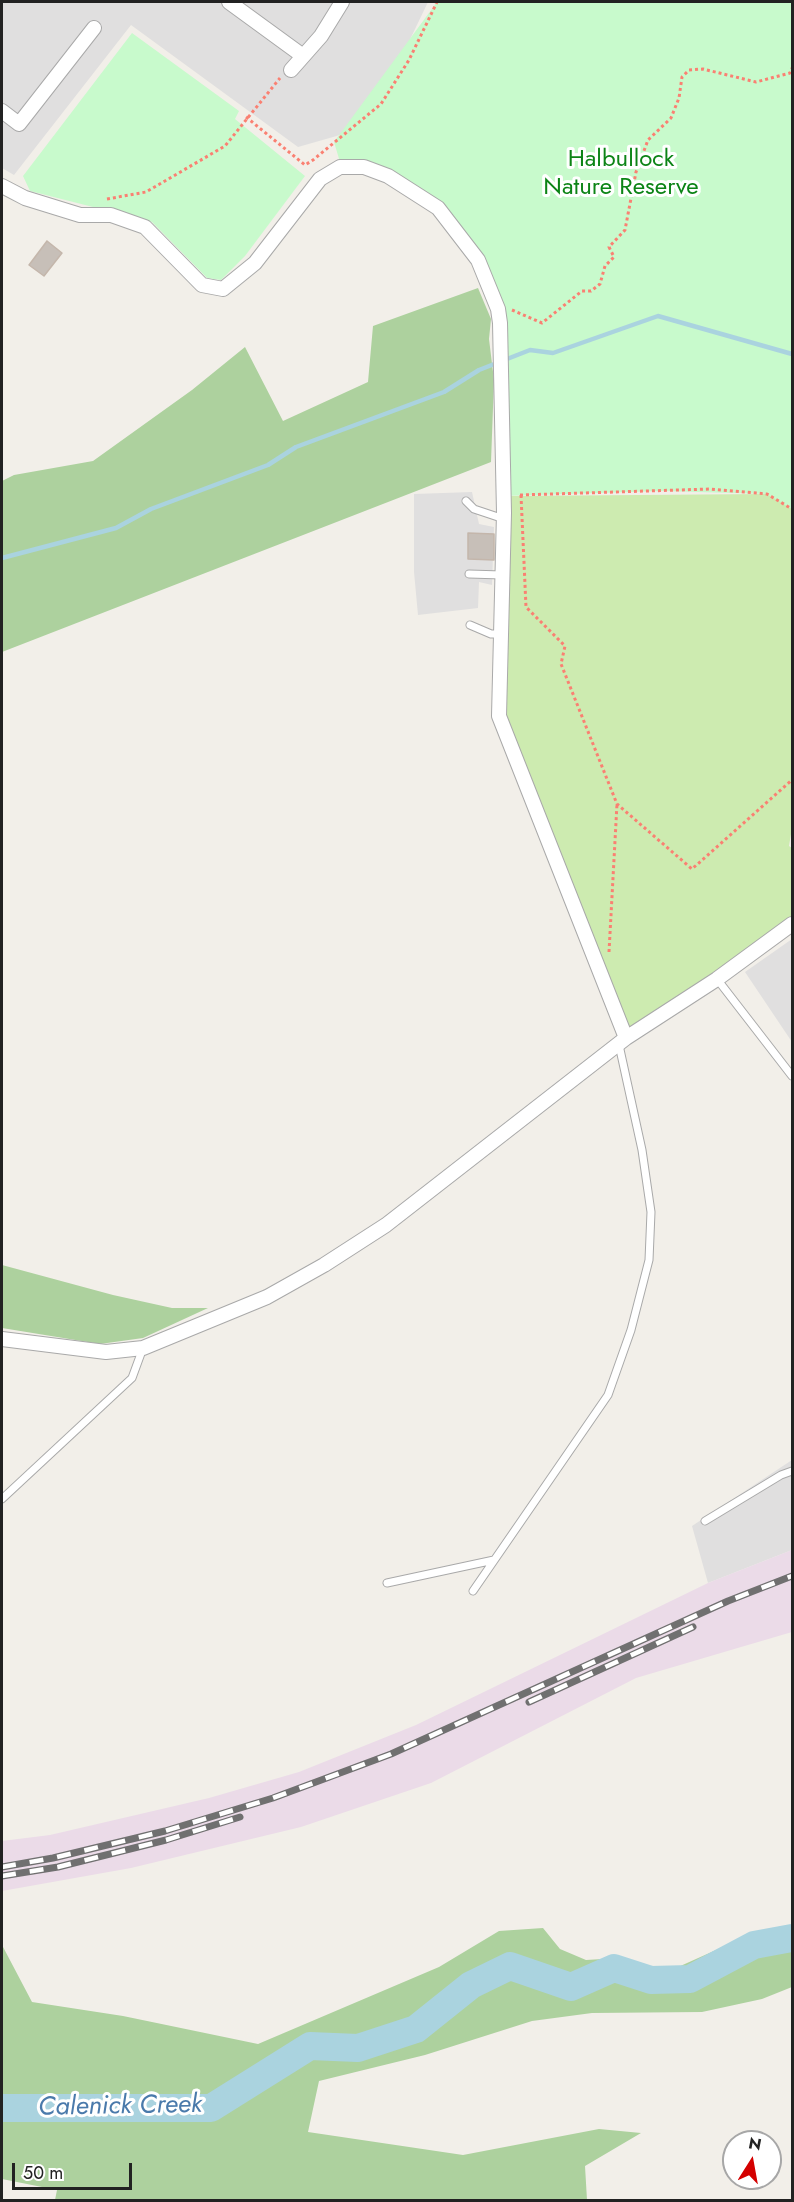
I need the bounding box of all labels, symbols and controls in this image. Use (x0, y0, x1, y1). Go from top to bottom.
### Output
park label: Halbullock Nature Reserve (543, 146, 699, 202)
water label: Calenick Creek (38, 2090, 202, 2124)
north arrow (722, 2130, 782, 2190)
text: N (747, 2131, 764, 2156)
scale bar (15, 2151, 135, 2189)
text: 50 m (23, 2160, 63, 2186)

